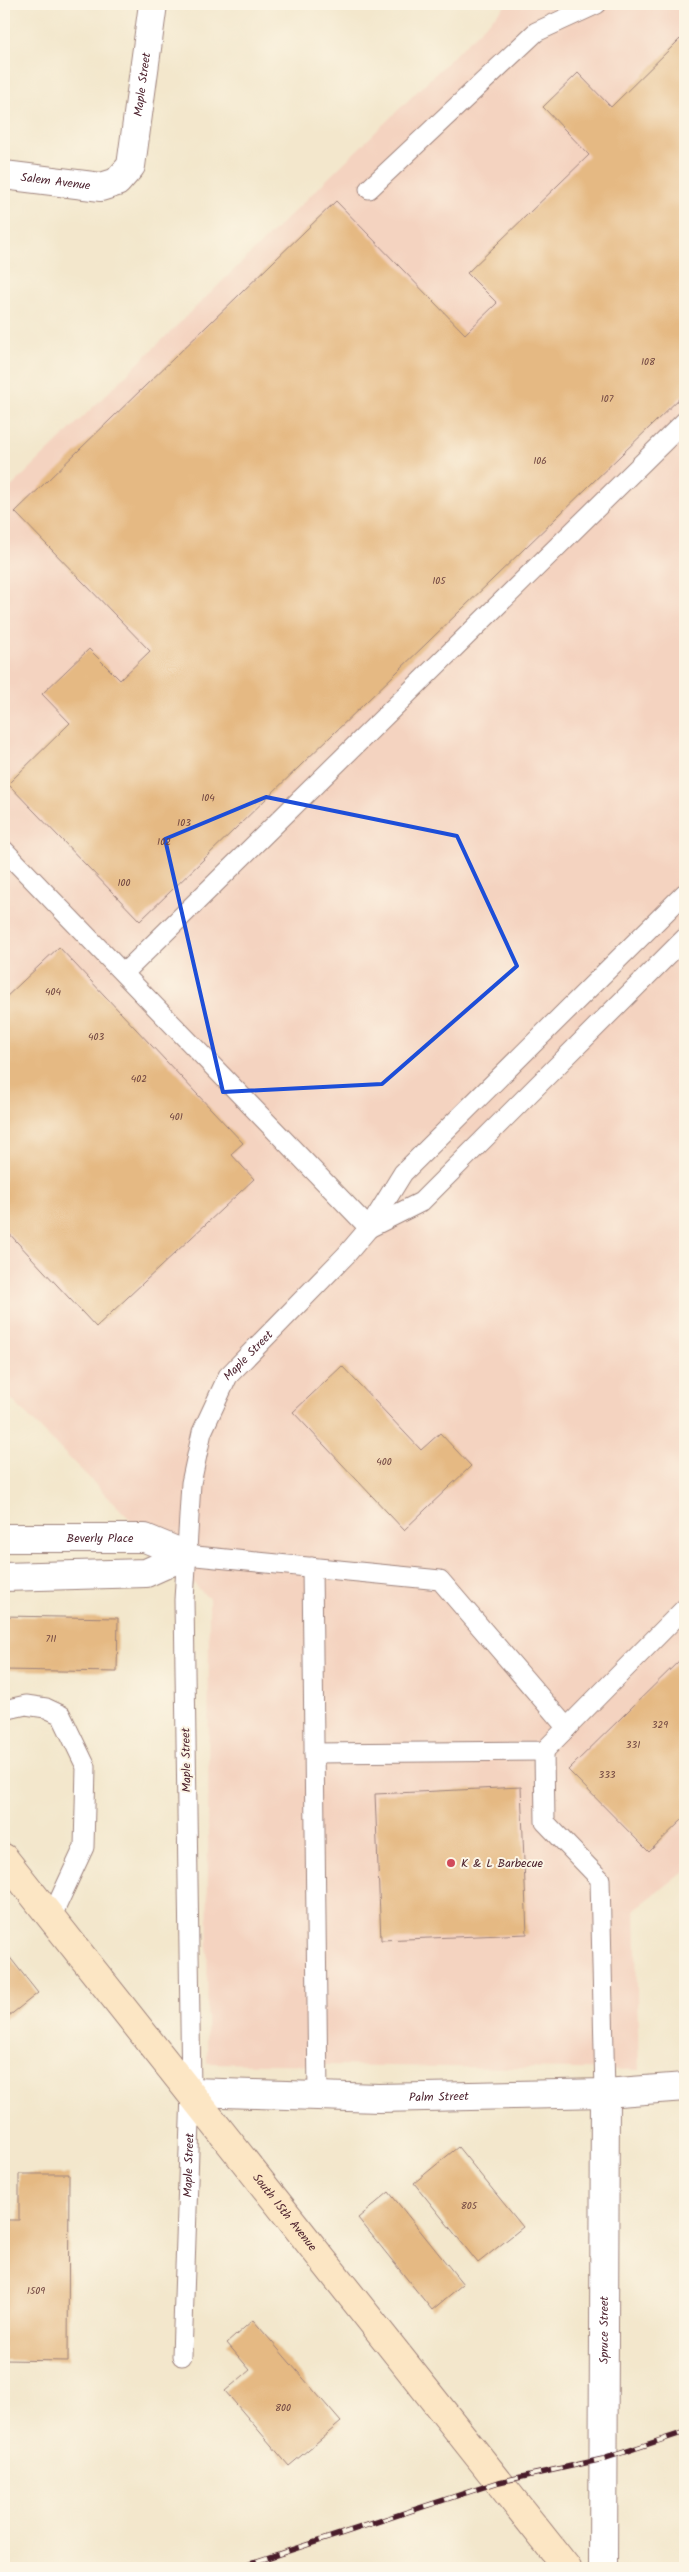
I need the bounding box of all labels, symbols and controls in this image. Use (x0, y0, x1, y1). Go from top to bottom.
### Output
street label: Maple Street (129, 51, 156, 118)
street label: Salem Avenue (20, 168, 92, 196)
house number: 108 (641, 354, 656, 370)
house number: 107 (601, 391, 614, 407)
house number: 106 (533, 453, 547, 469)
house number: 105 (432, 573, 446, 589)
house number: 104 (201, 790, 215, 806)
house number: 103 (177, 815, 191, 831)
house number: 102 (157, 834, 171, 850)
house number: 100 (117, 875, 131, 891)
house number: 404 (45, 984, 61, 1000)
house number: 403 (88, 1029, 104, 1045)
house number: 402 (131, 1071, 147, 1087)
house number: 401 (169, 1109, 183, 1125)
street label: Maple Street (219, 1326, 278, 1386)
house number: 400 (376, 1454, 392, 1470)
street label: Beverly Place (67, 1529, 134, 1548)
house number: 711 (46, 1631, 56, 1647)
house number: 329 (652, 1717, 668, 1733)
street label: Maple Street (176, 1727, 197, 1792)
house number: 331 (626, 1737, 640, 1753)
house number: 333 (598, 1767, 616, 1783)
place label: K & L Barbecue (461, 1854, 544, 1873)
marker: K & L Barbecue (445, 1857, 457, 1869)
street label: Palm Street (409, 2087, 469, 2107)
street label: Maple Street (178, 2132, 200, 2198)
street label: South 15th Avenue (247, 2169, 322, 2256)
house number: 805 (461, 2198, 478, 2214)
house number: 1509 (27, 2283, 45, 2299)
street label: Spruce Street (595, 2296, 614, 2364)
house number: 800 (275, 2400, 291, 2416)

